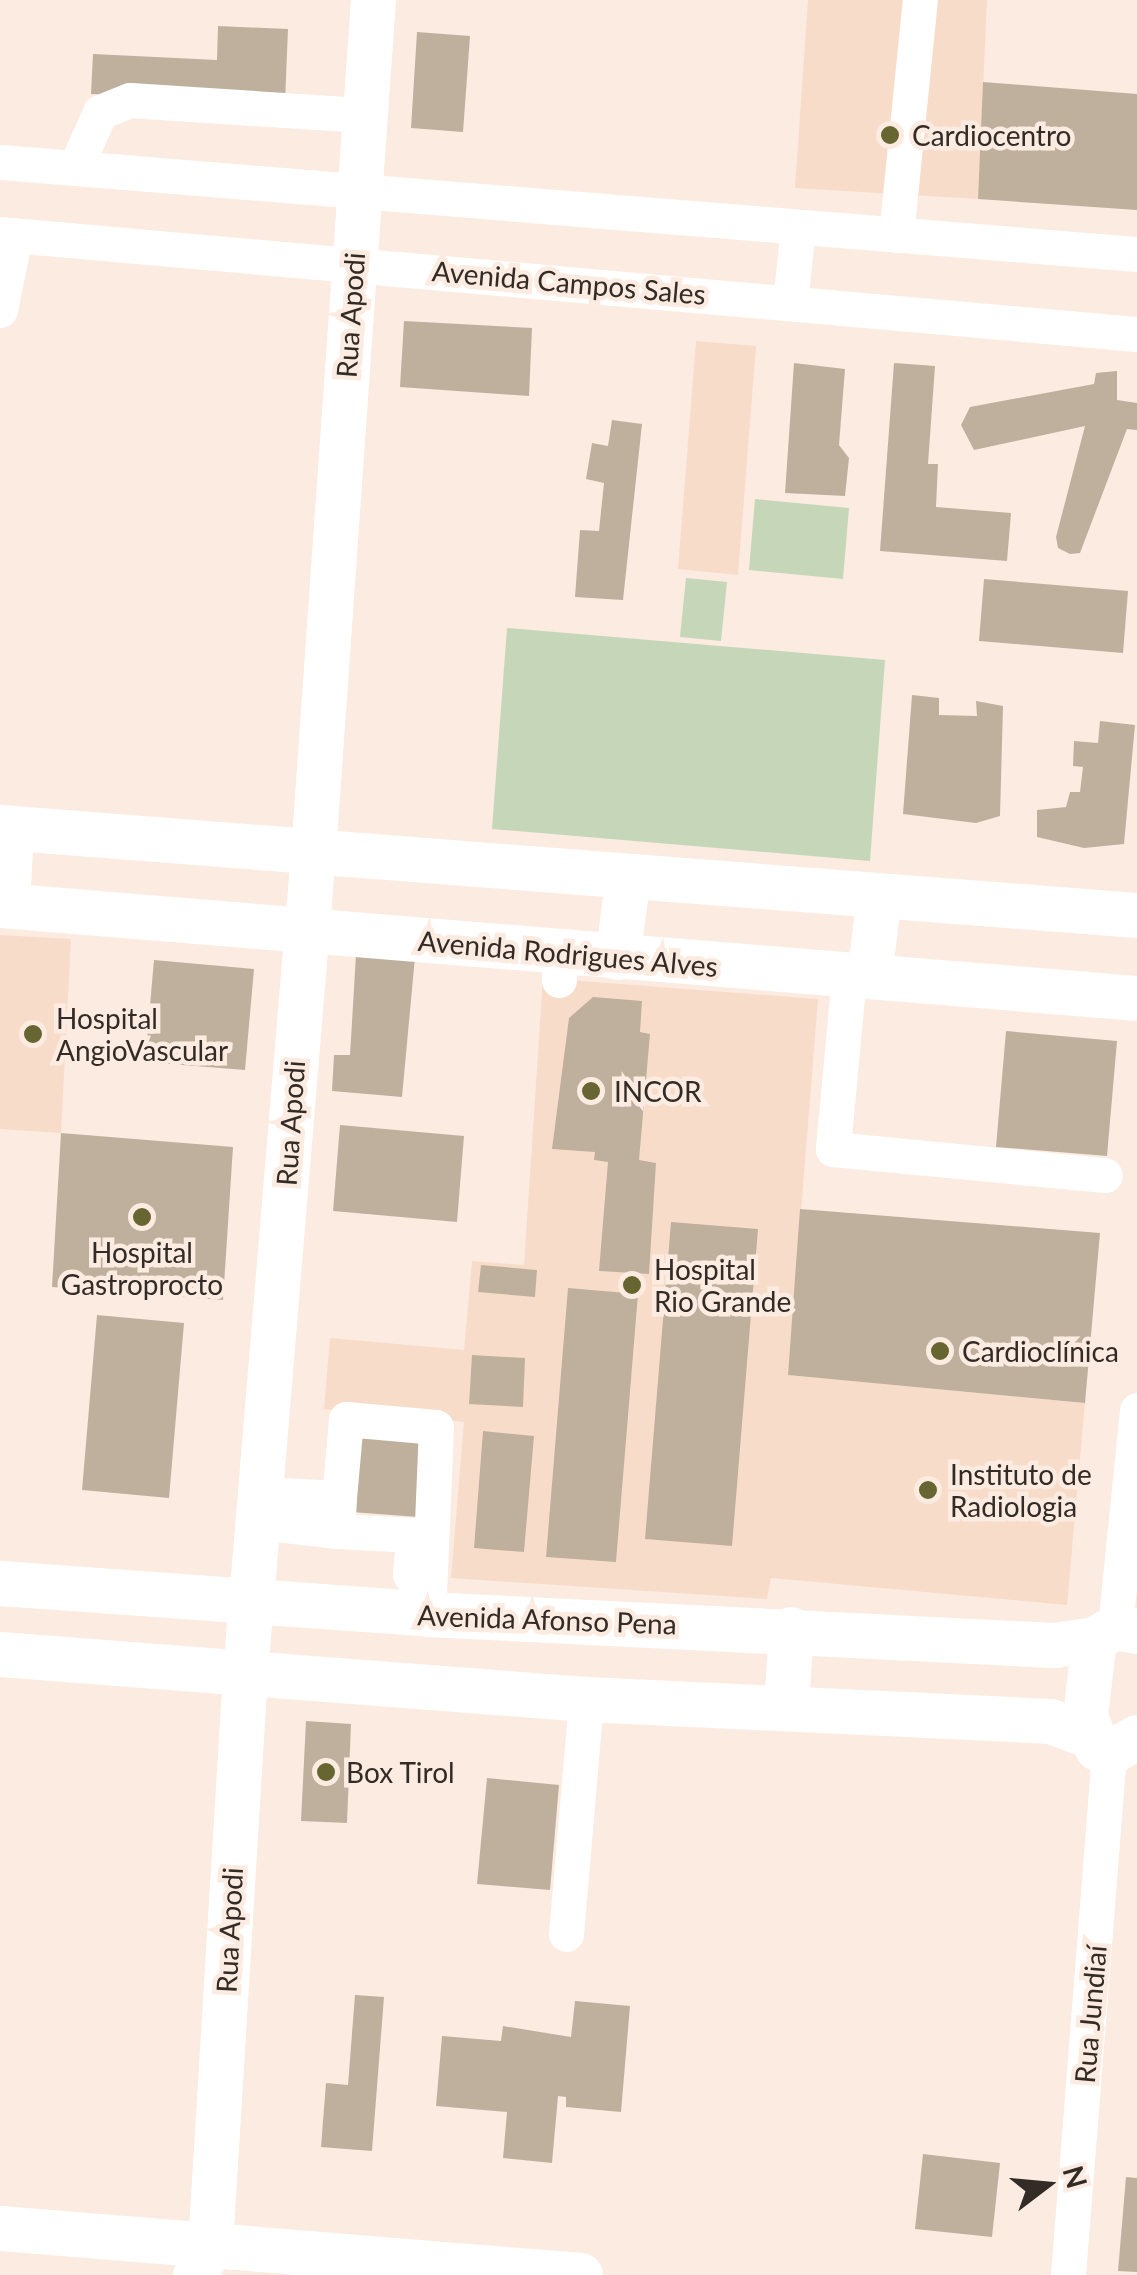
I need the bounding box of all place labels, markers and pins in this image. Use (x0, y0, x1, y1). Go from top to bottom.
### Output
place label: Cardiocentro (912, 118, 1071, 152)
marker: Cardiocentro (877, 122, 903, 148)
place label: Hospital AngioVascular (56, 1001, 228, 1067)
marker: Hospital AngioVascular (20, 1021, 46, 1047)
place label: INCOR (614, 1074, 701, 1108)
marker: INCOR (578, 1078, 604, 1104)
marker: Hospital Gastroprocto (129, 1204, 155, 1230)
place label: Hospital Gastroprocto (61, 1235, 223, 1301)
place label: Hospital Rio Grande (654, 1252, 791, 1318)
marker: Hospital Rio Grande (619, 1272, 645, 1298)
place label: Cardioclínica (962, 1334, 1119, 1368)
marker: Cardioclínica (927, 1338, 953, 1364)
place label: Instituto de Radiologia (950, 1457, 1092, 1523)
marker: Instituto de Radiologia (915, 1477, 941, 1503)
place label: Box Tirol (346, 1755, 456, 1789)
marker: Box Tirol (315, 1761, 337, 1783)

